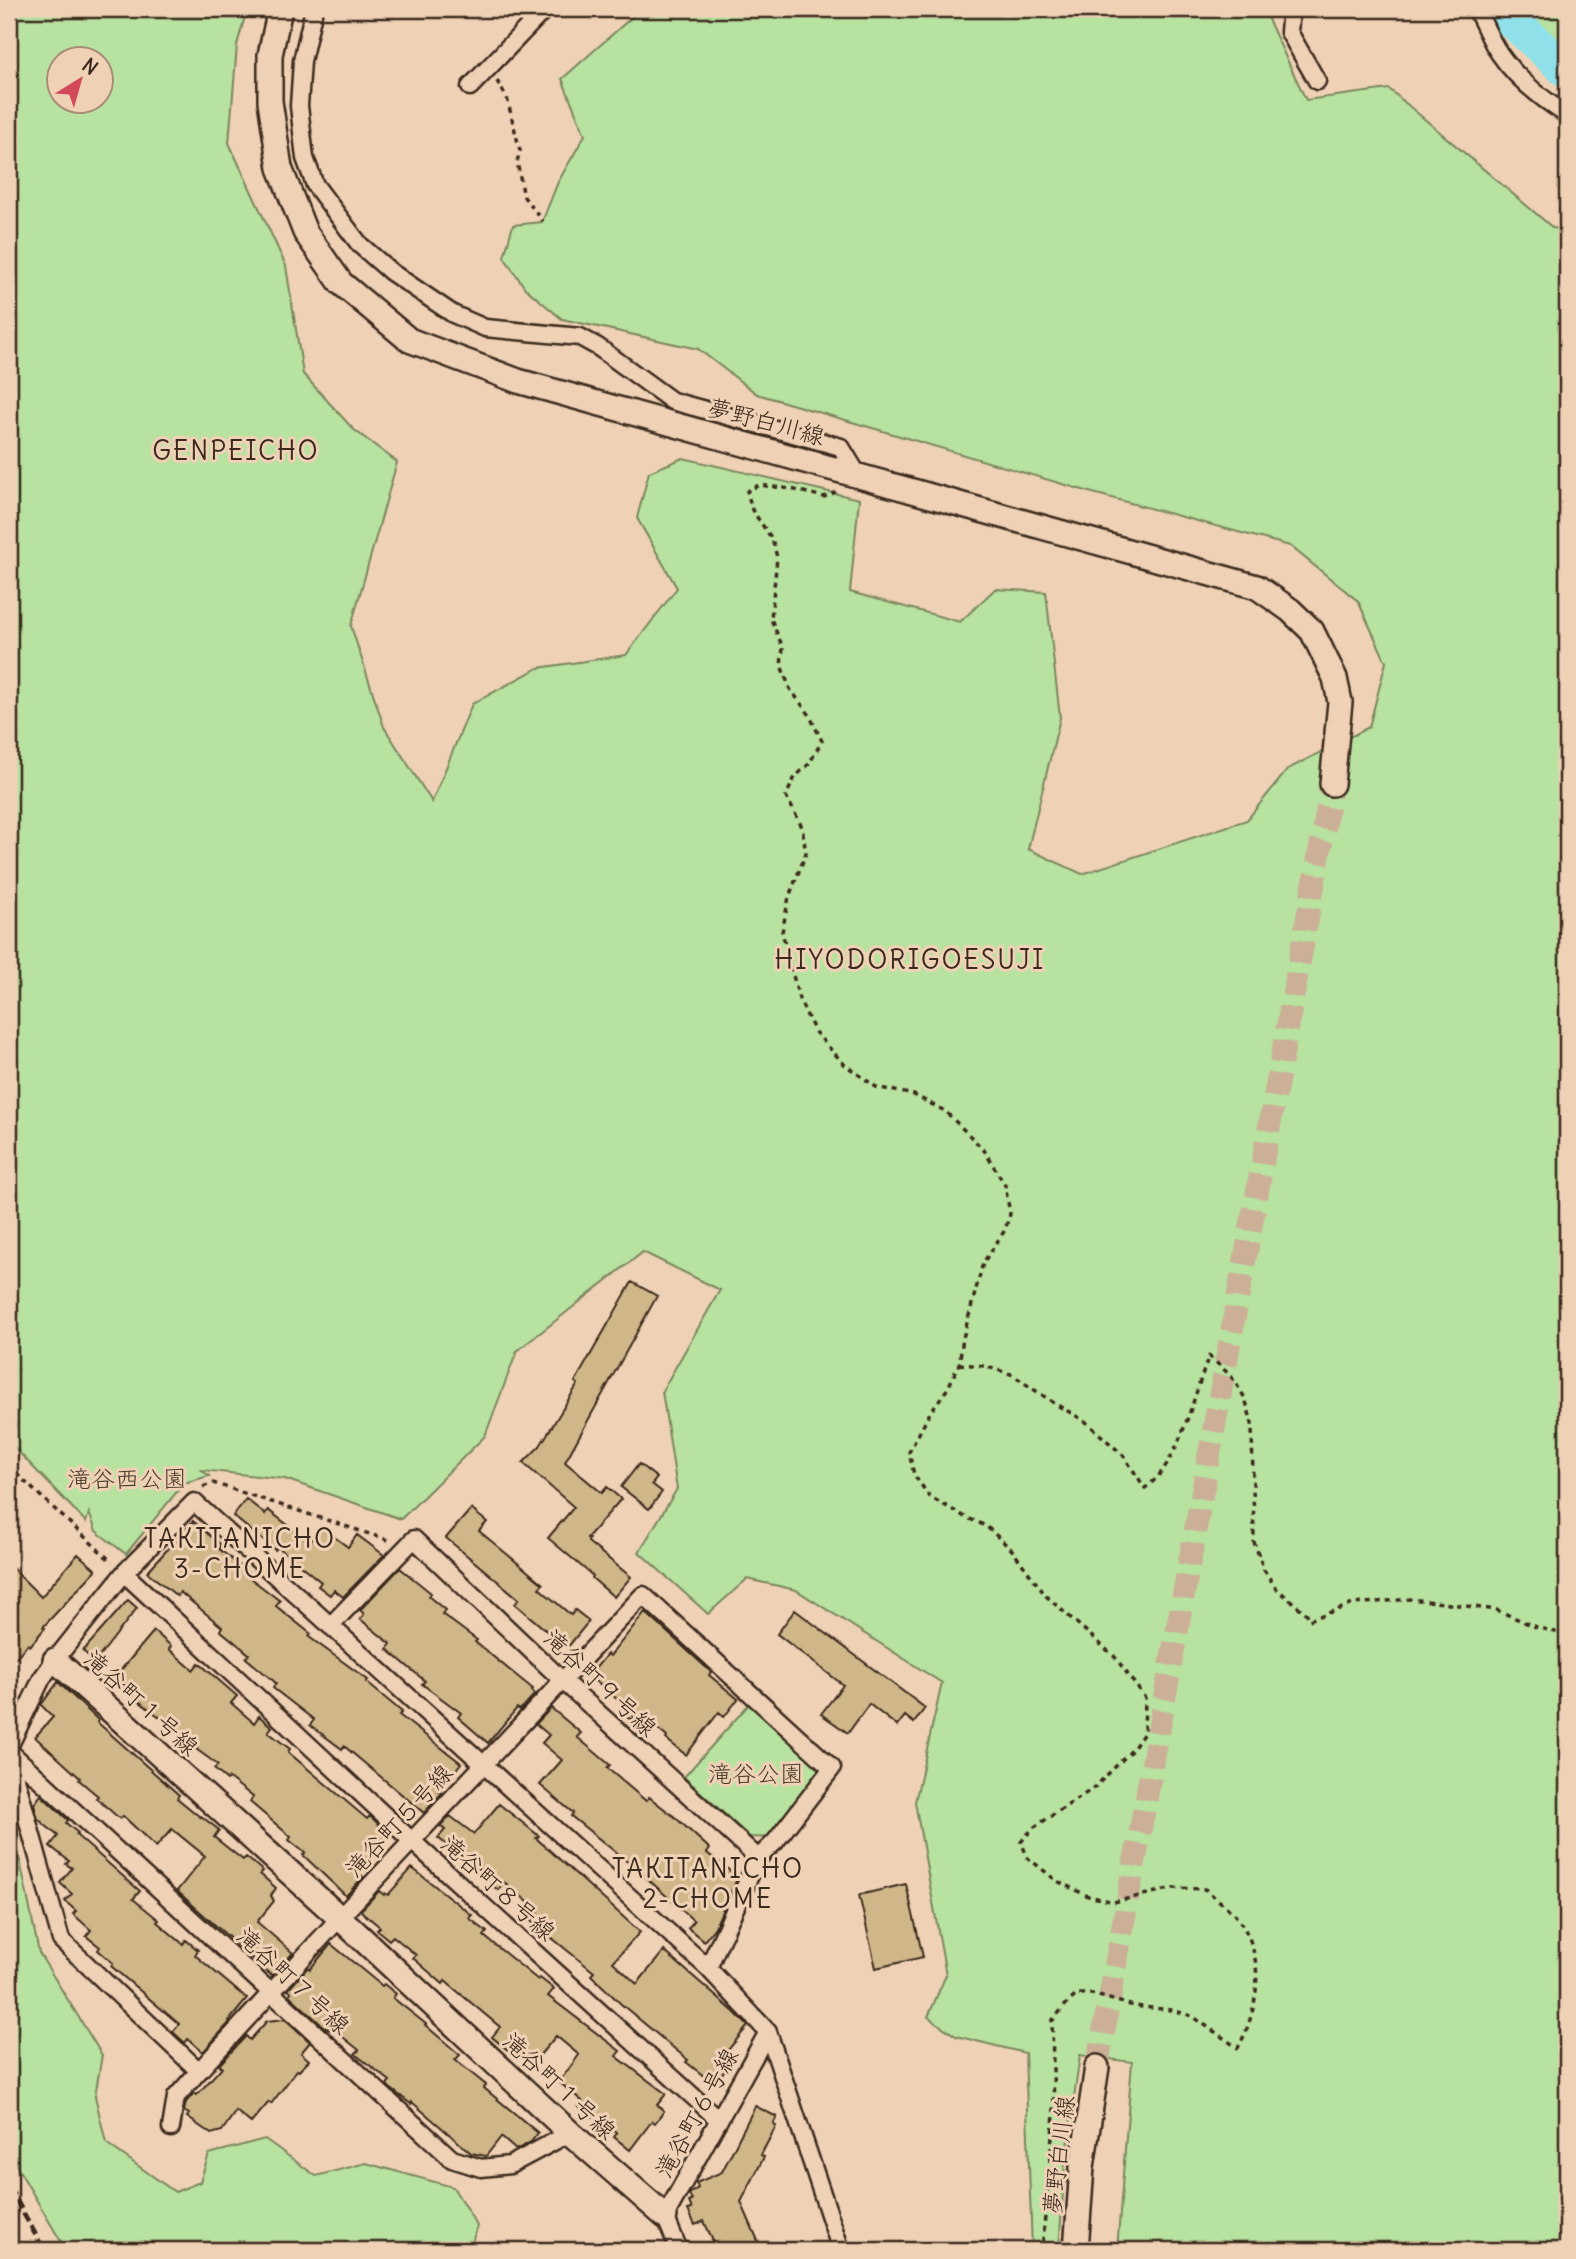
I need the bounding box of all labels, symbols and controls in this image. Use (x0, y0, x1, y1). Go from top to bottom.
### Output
north arrow (46, 46, 116, 116)
text: N (78, 53, 103, 80)
street label: 夢野白川線 (704, 391, 828, 451)
district label: GENPEICHO (152, 434, 320, 467)
district label: HIYODORIGOESUJI (775, 943, 1045, 976)
park label: 滝谷西公園 (67, 1463, 187, 1493)
district label: TAKITANICHO 3-CHOME (144, 1522, 336, 1585)
street label: 滝谷町９号線 (538, 1622, 664, 1742)
street label: 滝谷町１号線 (78, 1643, 205, 1762)
street label: 滝谷町５号線 (338, 1757, 458, 1883)
park label: 滝谷公園 (708, 1758, 804, 1788)
street label: 滝谷町８号線 (435, 1828, 562, 1947)
district label: TAKITANICHO 2-CHOME (612, 1852, 804, 1915)
street label: 滝谷町７号線 (231, 1920, 357, 2040)
street label: 滝谷町１号線 (497, 2025, 623, 2145)
street label: 滝谷町６号線 (648, 2042, 744, 2183)
street label: 夢野白川線 (1036, 2093, 1080, 2216)

